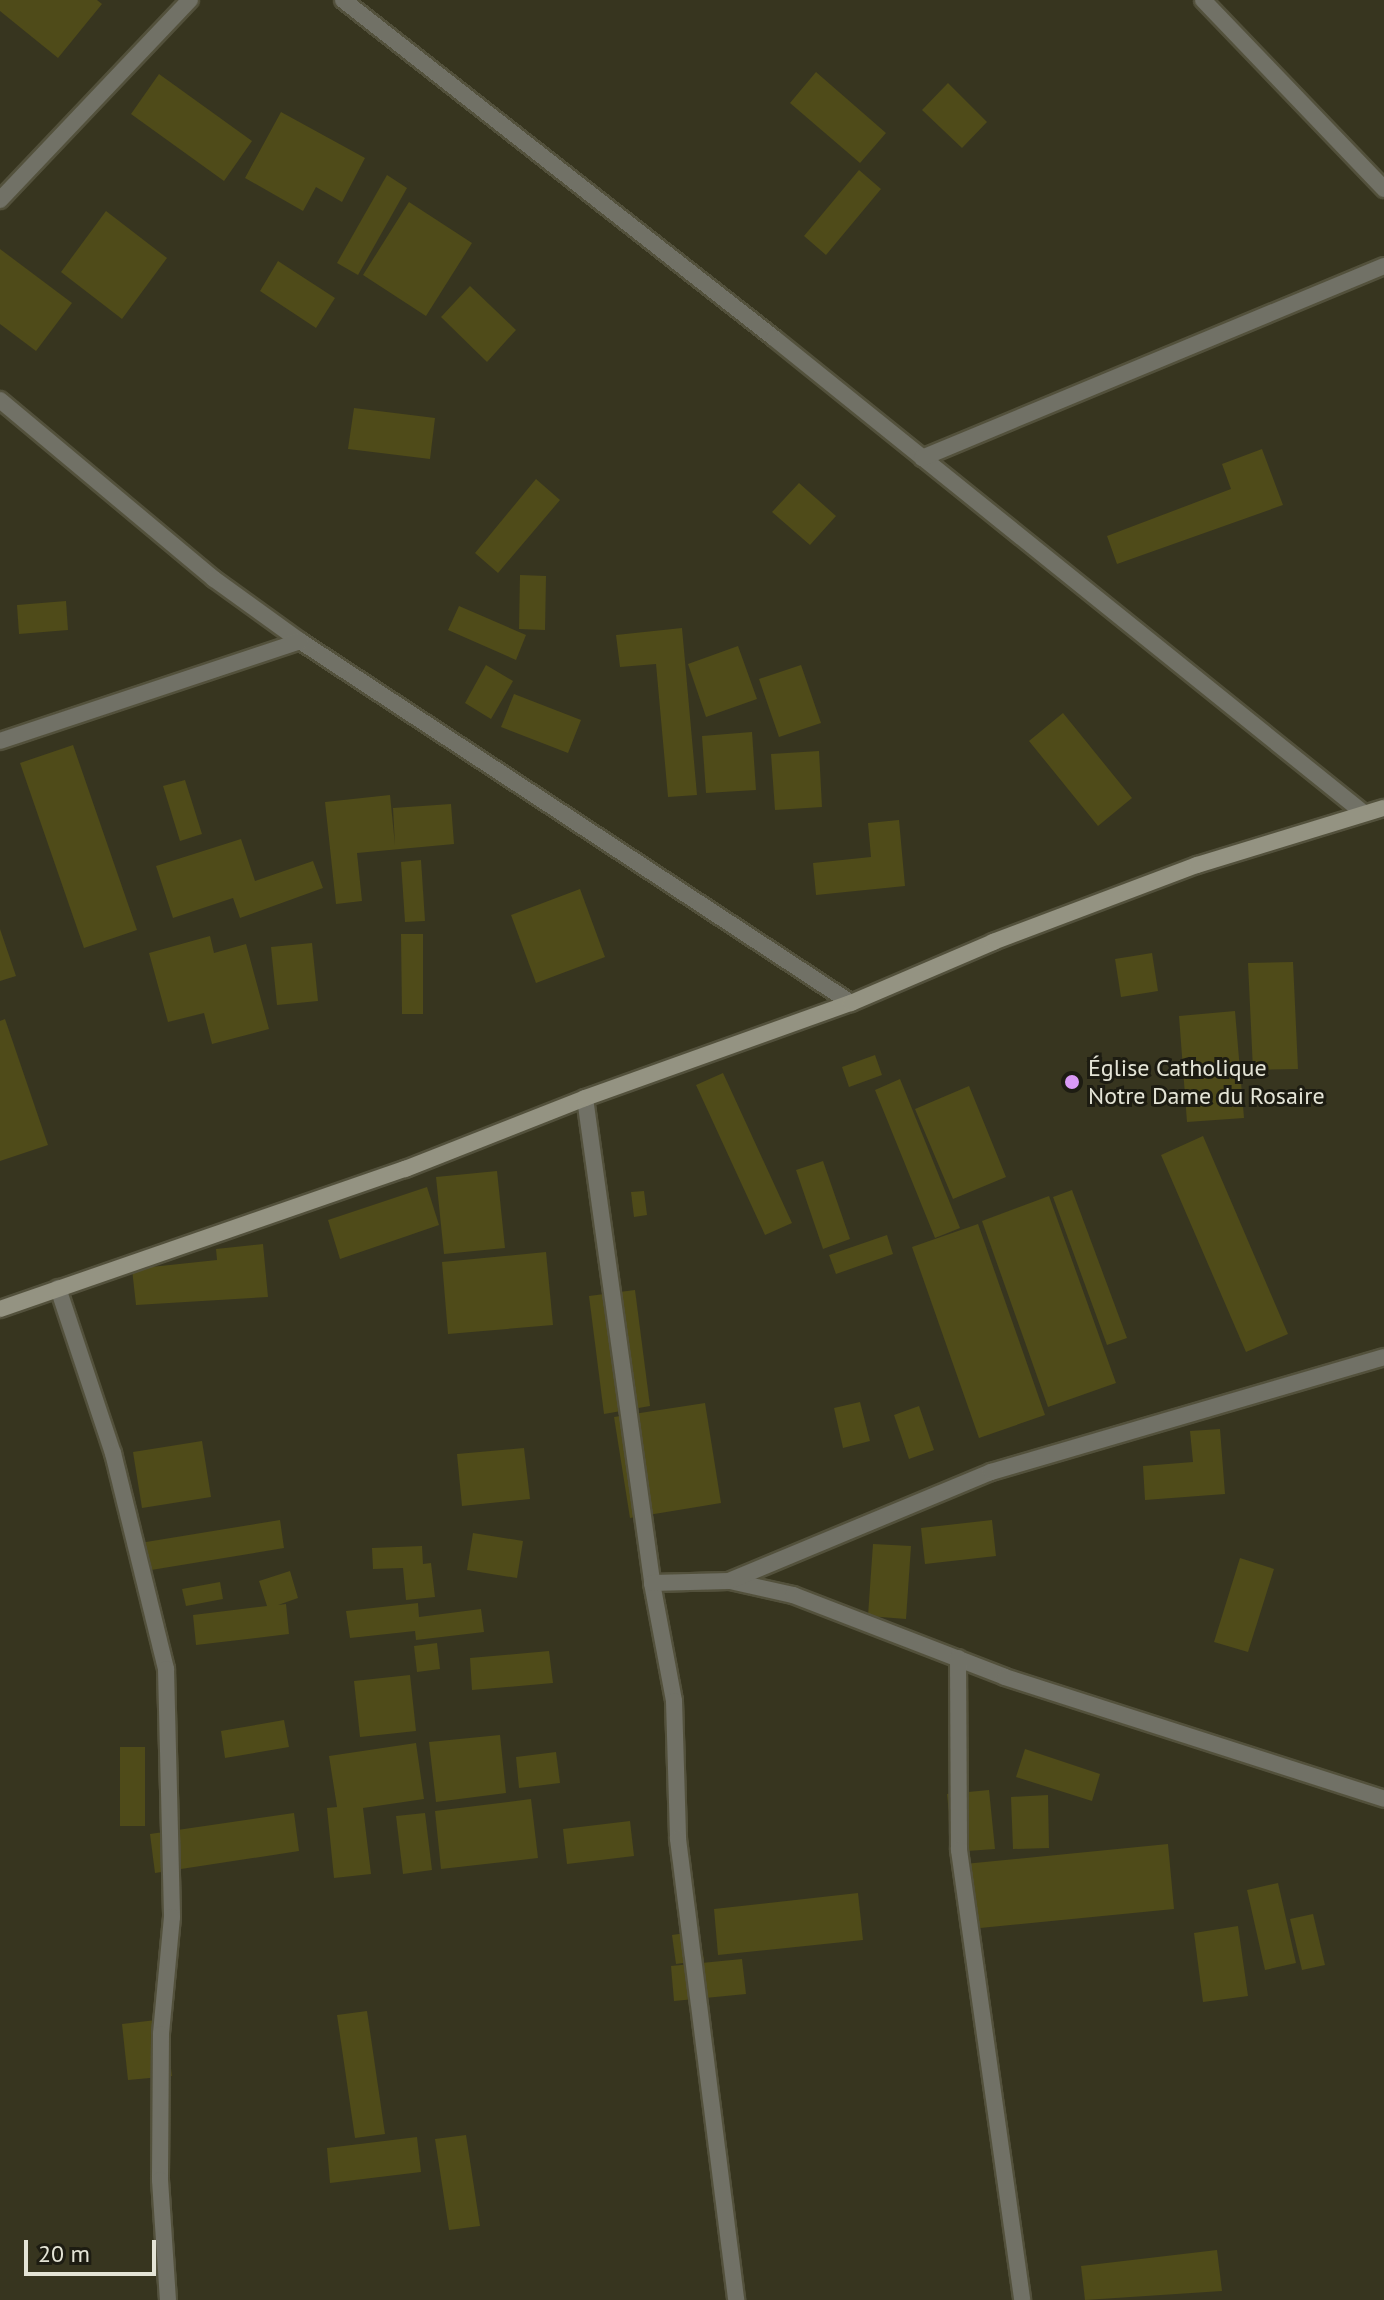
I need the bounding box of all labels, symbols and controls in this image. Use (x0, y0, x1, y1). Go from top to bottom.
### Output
place label: Église Catholique Notre Dame du Rosaire (1088, 1054, 1325, 1110)
marker: Église Catholique Notre Dame du Rosaire (1063, 1073, 1081, 1091)
scale bar (28, 2224, 160, 2274)
text: 20 m (38, 2238, 90, 2269)

